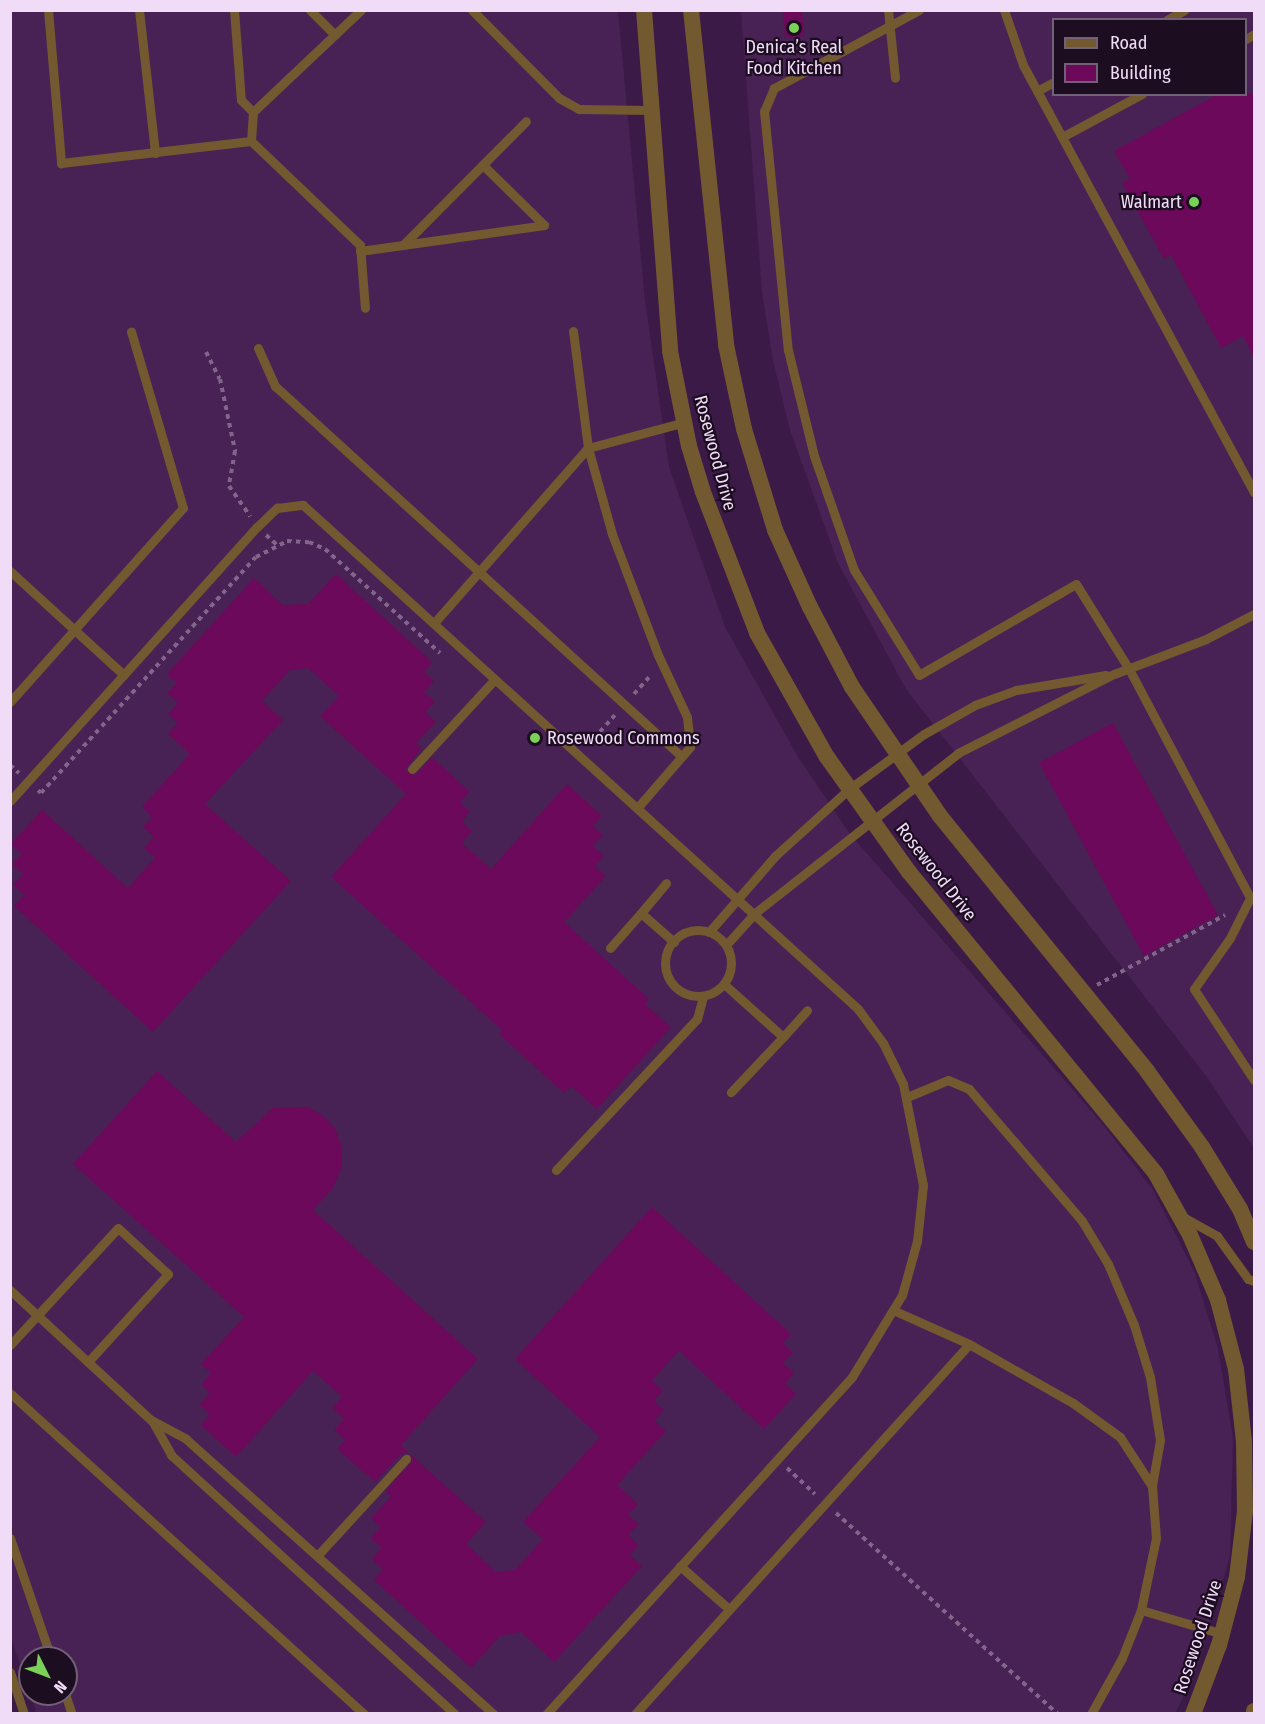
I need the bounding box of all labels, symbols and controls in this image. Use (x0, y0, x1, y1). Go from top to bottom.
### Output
legend (1052, 18, 1247, 96)
marker: Denica’s Real Food Kitchen (787, 21, 801, 35)
text: Road (1110, 32, 1147, 54)
place label: Denica’s Real Food Kitchen (746, 37, 842, 80)
text: Building (1110, 62, 1171, 84)
place label: Walmart (1121, 191, 1182, 213)
marker: Walmart (1187, 195, 1201, 209)
street label: Rosewood Drive (689, 393, 741, 513)
place label: Rosewood Commons (547, 727, 700, 749)
marker: Rosewood Commons (528, 731, 542, 745)
street label: Rosewood Drive (891, 819, 981, 925)
street label: Rosewood Drive (1169, 1577, 1227, 1697)
north arrow (18, 1646, 78, 1706)
text: N (50, 1677, 71, 1697)

